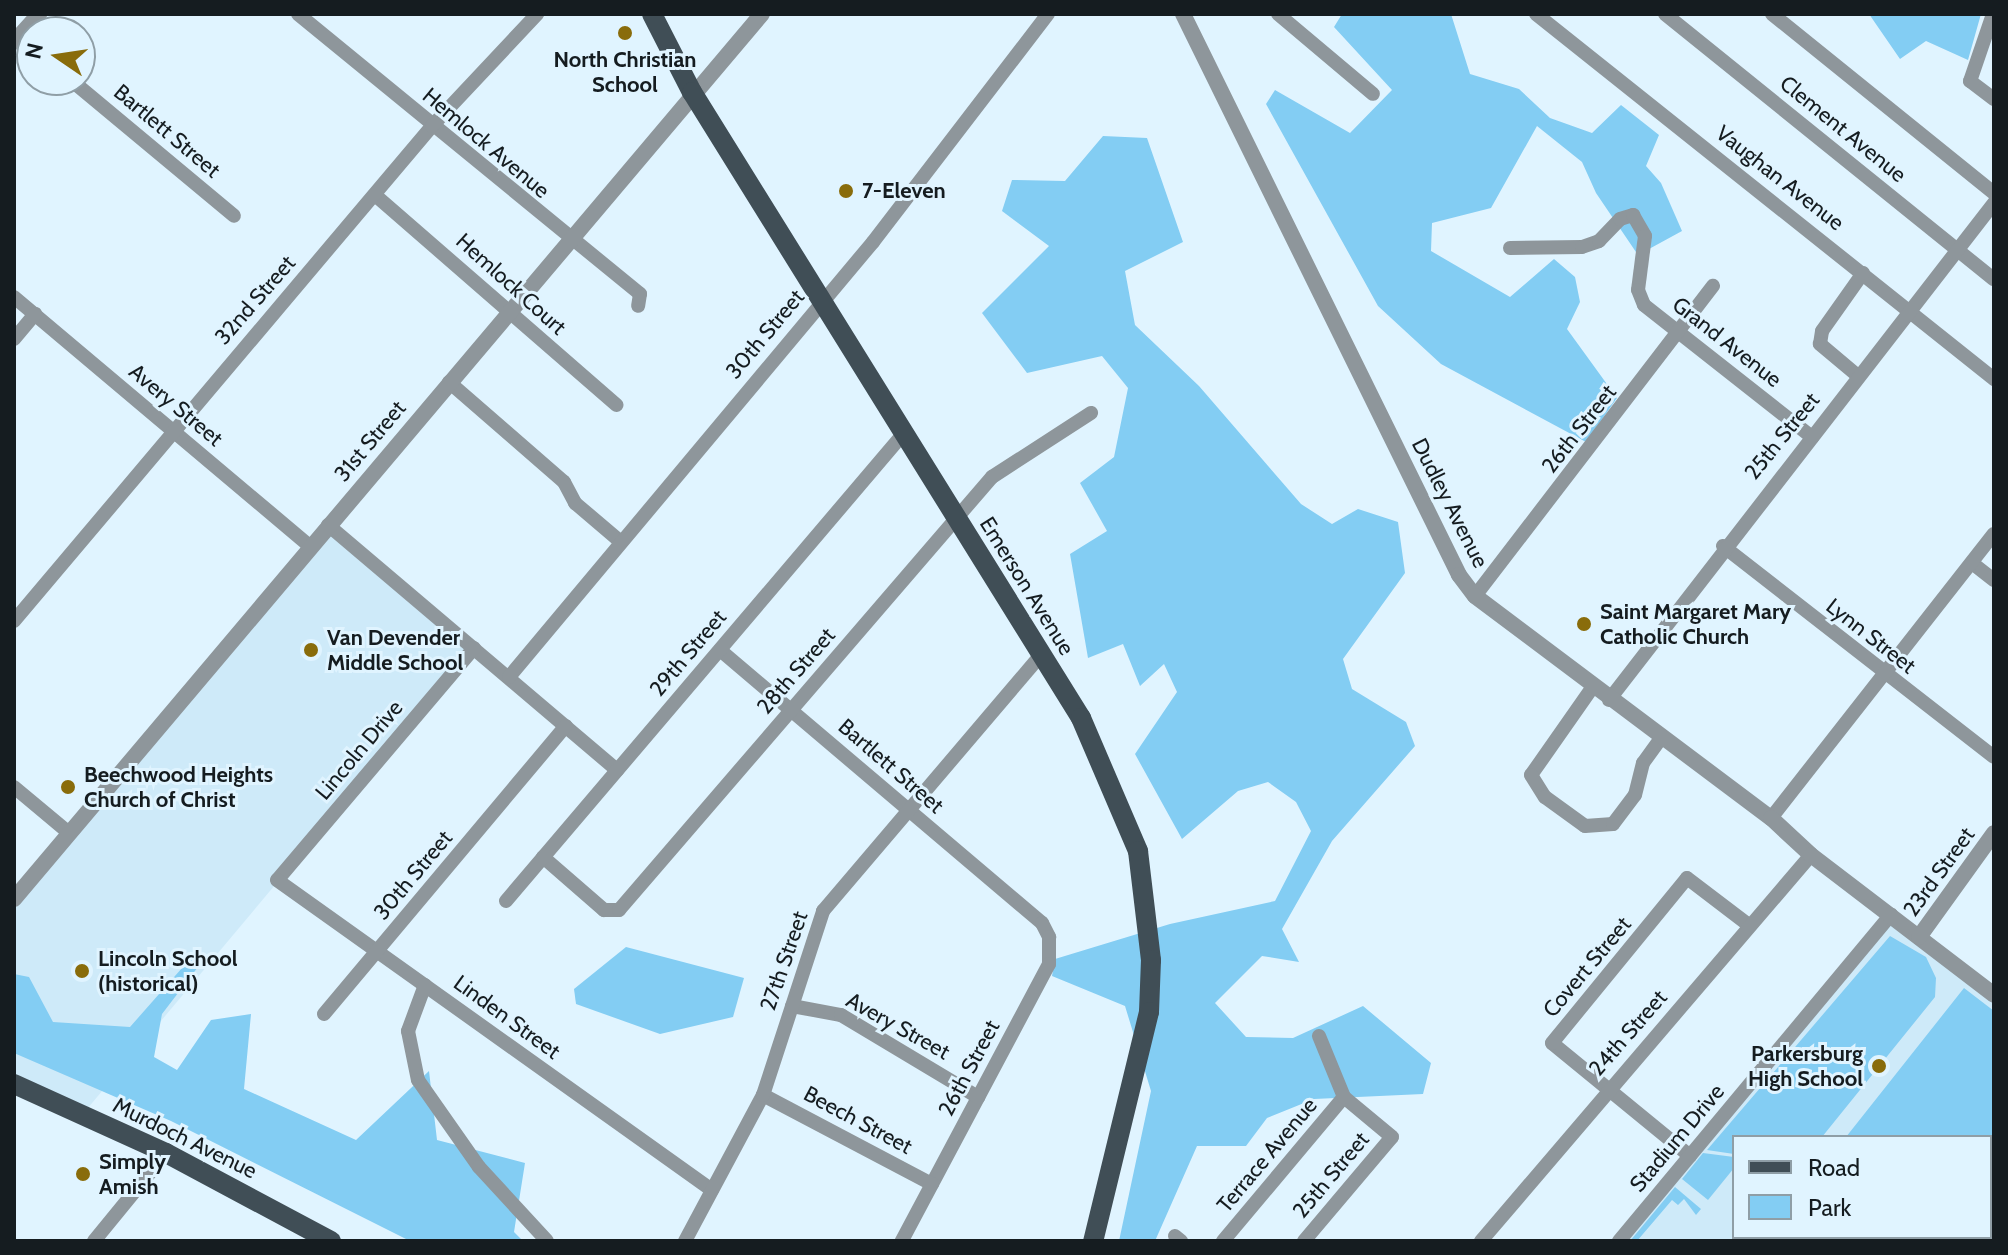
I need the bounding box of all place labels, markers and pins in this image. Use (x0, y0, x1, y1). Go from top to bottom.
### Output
marker: North Christian School (616, 24, 634, 42)
place label: North Christian School (554, 46, 696, 98)
place label: 7-Eleven (862, 178, 946, 204)
marker: 7-Eleven (837, 182, 855, 200)
place label: Saint Margaret Mary Catholic Church (1600, 598, 1791, 650)
marker: Saint Margaret Mary Catholic Church (1575, 615, 1593, 633)
place label: Van Devender Middle School (327, 624, 463, 676)
marker: Van Devender Middle School (302, 641, 320, 659)
place label: Beechwood Heights Church of Christ (84, 761, 273, 812)
marker: Beechwood Heights Church of Christ (59, 778, 77, 796)
place label: Lincoln School (historical) (98, 945, 238, 996)
marker: Lincoln School (historical) (73, 962, 91, 980)
place label: Parkersburg High School (1748, 1040, 1863, 1092)
marker: Parkersburg High School (1870, 1057, 1888, 1075)
place label: Simply Amish (99, 1148, 166, 1200)
marker: Simply Amish (74, 1165, 92, 1183)

